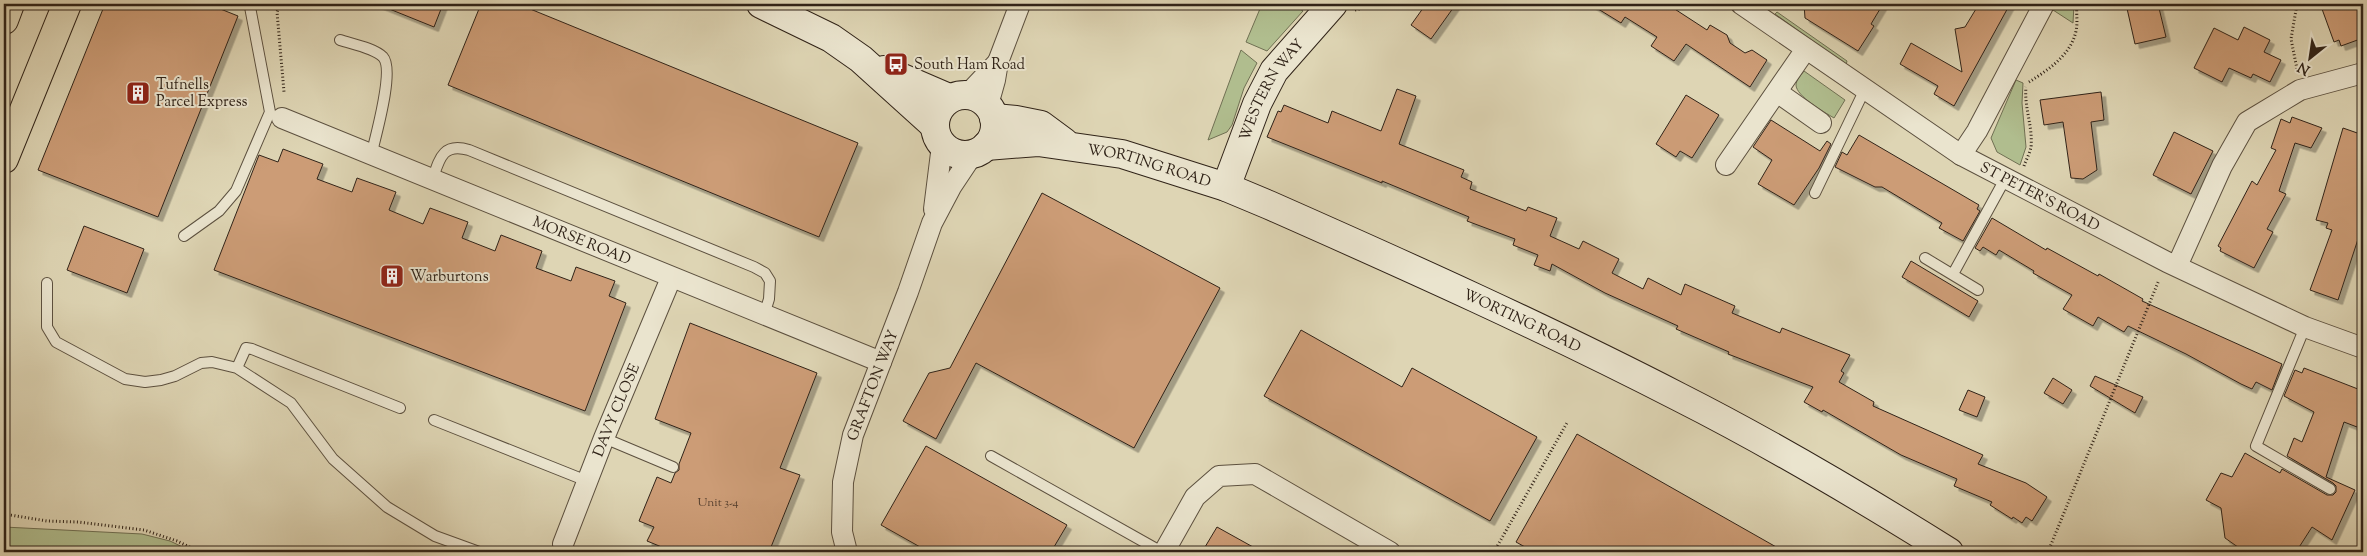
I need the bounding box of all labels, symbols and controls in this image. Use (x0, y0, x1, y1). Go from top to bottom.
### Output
north arrow (2284, 32, 2334, 82)
street label: WESTERN WAY (1235, 35, 1310, 144)
bus stop icon: South Ham Road (883, 51, 909, 77)
place label: South Ham Road (914, 55, 1026, 76)
text: N (2295, 56, 2314, 79)
place label: Tufnells Parcel Express (156, 75, 248, 113)
building icon: Tufnells Parcel Express (125, 80, 151, 106)
street label: WORTING ROAD (1086, 140, 1213, 194)
street label: ST PETER'S ROAD (1976, 158, 2103, 237)
street label: MORSE ROAD (529, 212, 634, 271)
building icon: Warburtons (379, 263, 405, 289)
place label: Warburtons (410, 267, 489, 288)
street label: WORTING ROAD (1459, 285, 1584, 358)
street label: GRAFTON WAY (843, 327, 904, 444)
street label: DAVY CLOSE (589, 361, 646, 460)
house number: Unit 3-4 (697, 494, 739, 512)

